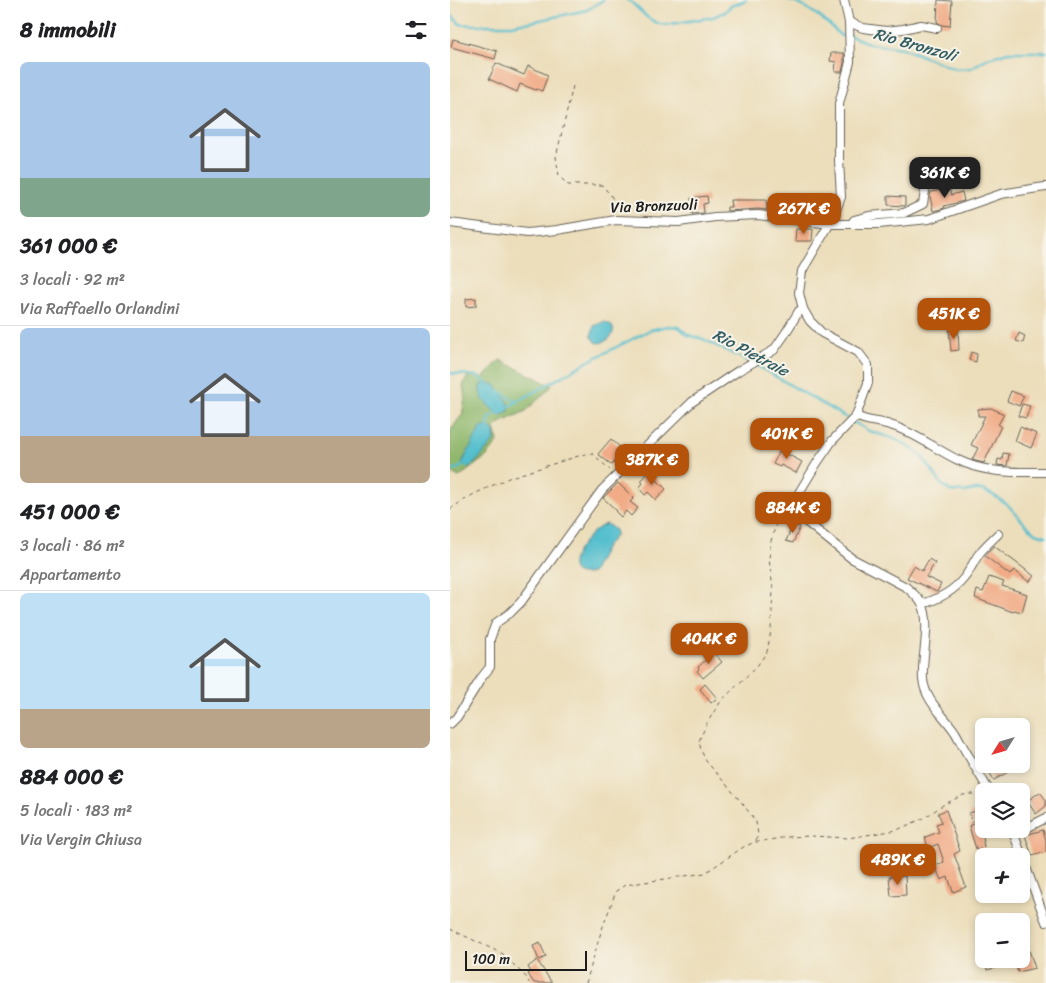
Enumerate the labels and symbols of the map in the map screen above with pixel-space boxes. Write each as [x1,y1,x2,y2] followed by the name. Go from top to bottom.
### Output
[870,19,963,71] water label: Rio Bronzoli
[904,156,986,199] pin: 361K €
[610,191,699,221] street label: Via Bronzuoli
[763,192,845,235] pin: 267K €
[913,298,995,340] pin: 451K €
[707,320,796,385] water label: Rio Pietraie
[746,418,828,460] pin: 401K €
[611,444,693,486] pin: 387K €
[752,492,834,534] pin: 884K €
[668,622,750,665] pin: 404K €
[975,718,1030,772] north arrow
[857,844,939,886] pin: 489K €
[465,948,588,971] scale bar

